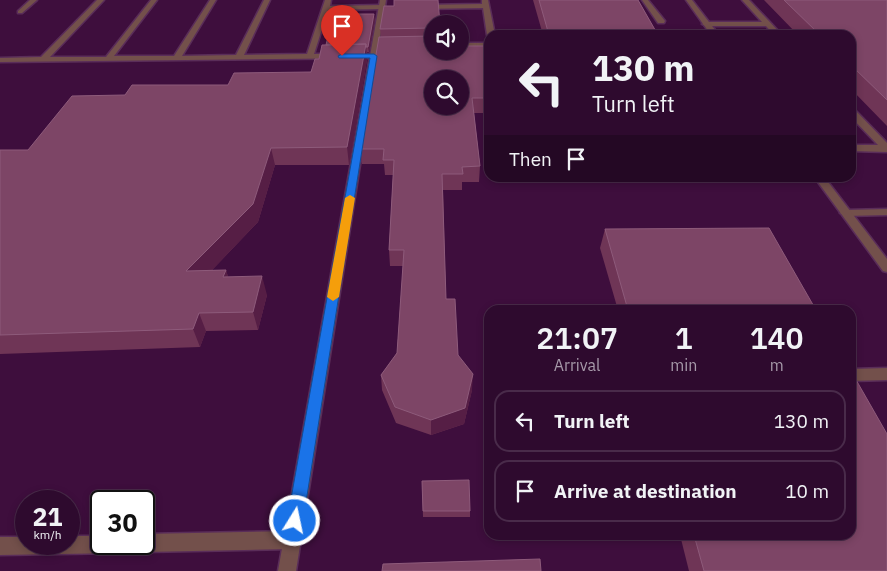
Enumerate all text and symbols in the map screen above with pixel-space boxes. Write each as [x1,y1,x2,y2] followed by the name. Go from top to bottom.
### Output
[321,5,363,56] pin
[328,12,356,40] icon: arrive
[424,15,469,115] map controls
[424,15,469,60] button: sound
[592,45,695,91] text: 130 m
[509,50,574,115] icon: left
[424,70,469,115] button: search
[592,89,675,118] text: Turn left
[562,145,590,173] icon: arrive
[509,147,552,171] text: Then
[536,318,618,357] text: 21:07
[675,318,693,357] text: 1
[750,318,804,357] text: 140
[554,355,600,375] text: Arrival
[670,355,697,375] text: min
[770,355,784,375] text: m
[511,407,539,435] icon: left
[554,409,630,433] text: Turn left
[774,409,829,433] text: 130 m
[511,477,539,505] icon: arrive
[554,479,737,503] text: Arrive at destination
[785,479,829,503] text: 10 m
[90,490,155,555] speed limit sign: 30
[268,494,320,546] position arrow
[32,500,63,533] text: 21
[33,527,62,542] text: km/h

